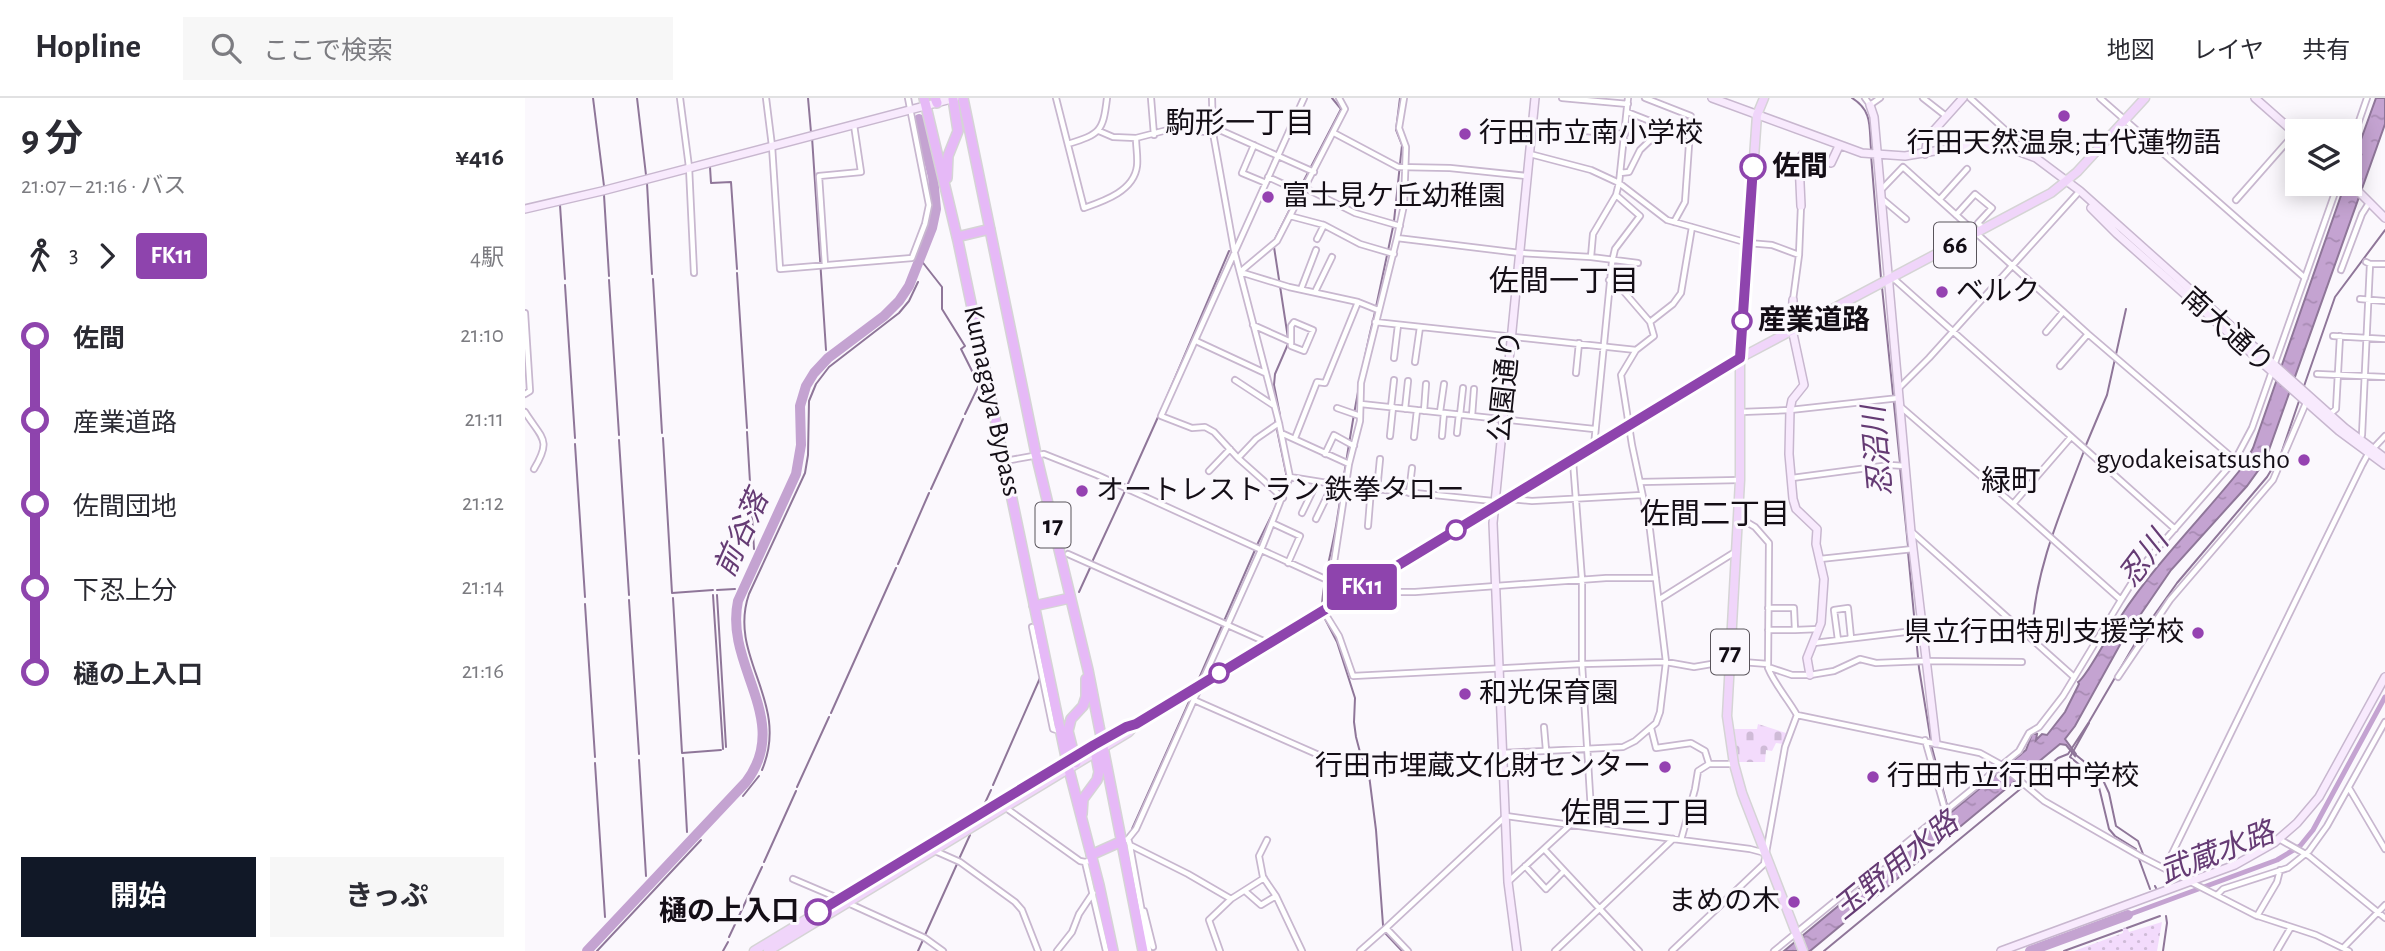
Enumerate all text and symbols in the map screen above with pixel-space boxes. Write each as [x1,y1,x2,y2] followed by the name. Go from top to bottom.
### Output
[183,17,673,80] search box
[207,29,245,67] icon: search
[35,31,141,64] text: Hopline
[263,38,393,64] text: ここで検索
[2107,39,2155,63] text: 地図
[2193,39,2264,63] text: レイヤ
[2302,39,2350,63] text: 共有
[1165,107,1315,139] district label: 駒形一丁目
[2056,108,2072,124] marker: 行田天然温泉;古代蓮物語
[1479,118,1703,148] place label: 行田市立南小学校
[2285,119,2362,196] map controls
[2285,119,2362,196] button: layers
[21,121,83,159] text: 9 分
[1457,126,1473,142] marker: 行田市立南小学校
[1907,128,2221,158] place label: 行田天然温泉;古代蓮物語
[455,144,504,170] text: ¥416
[1772,151,1828,181] place label: 佐間
[1740,154,1766,180] marker: 佐間
[21,175,186,198] text: 21:07 – 21:16 · バス
[1282,181,1506,211] place label: 富士見ケ丘幼稚園
[1260,189,1276,205] marker: 富士見ケ丘幼稚園
[1934,222,1976,268] road number: 66
[21,237,59,275] icon: walk
[88,237,126,275] icon: forward
[69,244,78,267] text: 3
[150,244,193,268] text: FK11
[470,247,504,270] text: 4駅
[1489,265,1639,297] district label: 佐間一丁目
[1956,277,2040,306] place label: ベルク
[2176,282,2279,379] street label: 南大通り
[1934,284,1950,300] marker: ベルク
[958,303,1026,499] street label: Kumagaya Bypass
[1758,305,1870,335] place label: 産業道路
[1732,311,1752,331] marker: 産業道路
[460,324,504,347] text: 21:10
[73,326,125,352] text: 佐間
[1484,329,1526,443] street label: 公園通り
[1858,402,1897,497] water label: 忍沼川
[465,408,504,431] text: 21:11
[73,410,177,436] text: 産業道路
[2096,446,2290,474] place label: gyodakeisatsusho
[2296,452,2312,468] marker: gyodakeisatsusho
[1981,465,2041,497] district label: 緑町
[1096,475,1465,505] place label: オートレストラン 鉄拳タロー
[708,482,776,581] water label: 前谷落
[1074,483,1090,499] marker: オートレストラン 鉄拳タロー
[462,492,504,515] text: 21:12
[73,494,177,520] text: 佐間団地
[1640,498,1790,530] district label: 佐間二丁目
[1035,502,1071,547] road number: 17
[1446,520,1466,540] unlabelled marker
[2114,524,2176,592] water label: 忍川
[1313,564,1411,610] line badge: FK11
[1341,575,1383,599] text: FK11
[461,576,504,599] text: 21:14
[73,578,177,604] text: 下忍上分
[1904,617,2184,647] place label: 県立行田特別支援学校
[2190,625,2206,641] marker: 県立行田特別支援学校
[1711,630,1749,674] road number: 77
[462,660,504,683] text: 21:16
[73,662,203,688] text: 樋の上入口
[1209,663,1229,683] unlabelled marker
[1479,678,1619,708] place label: 和光保育園
[1457,686,1473,702] marker: 和光保育園
[1315,751,1651,781] place label: 行田市埋蔵文化財センター
[1657,759,1673,775] marker: 行田市埋蔵文化財センター
[1887,761,2139,791] place label: 行田市立行田中学校
[1865,769,1881,785] marker: 行田市立行田中学校
[1561,797,1711,829] district label: 佐間三丁目
[1827,804,1966,925] water label: 玉野用水路
[2155,815,2281,889] water label: 武蔵水路
[21,857,256,937] button: 開始
[270,857,504,937] button: きっぷ
[1668,886,1780,916] place label: まめの木
[1786,894,1802,910] marker: まめの木
[659,896,799,926] place label: 樋の上入口
[805,899,831,925] marker: 樋の上入口

